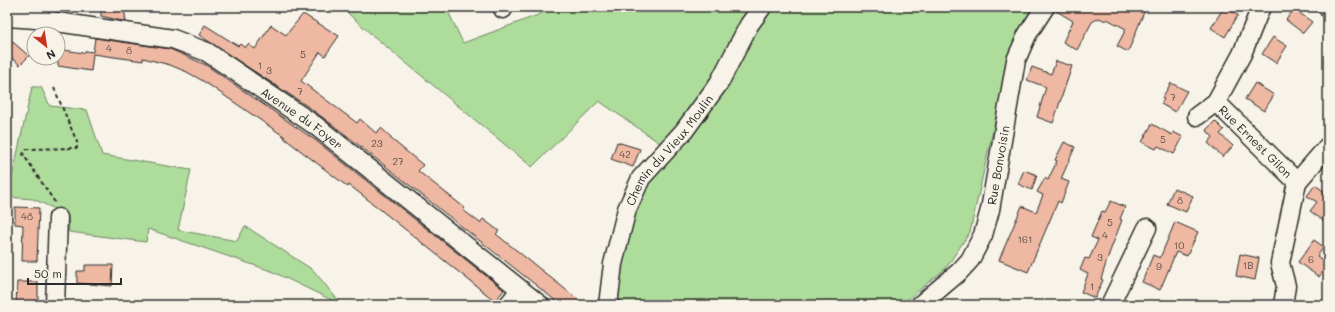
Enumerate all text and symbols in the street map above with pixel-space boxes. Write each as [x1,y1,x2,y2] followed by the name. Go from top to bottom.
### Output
[26,26,66,66] north arrow
[106,41,112,55] house number: 4
[126,43,132,57] house number: 8
[44,47,59,64] text: N
[300,47,306,61] house number: 5
[258,58,262,72] house number: 1
[266,63,272,77] house number: 3
[258,83,346,153] street label: Avenue du Foyer
[297,84,303,98] house number: 7
[1170,90,1176,104] house number: 7
[622,91,716,208] street label: Chemin du Vieux Moulin
[1216,102,1296,181] street label: Rue Ernest Gilon
[983,124,1012,206] street label: Rue Bonvoisin
[1160,132,1166,146] house number: 5
[371,136,383,150] house number: 23
[619,147,631,161] house number: 42
[392,154,404,168] house number: 27
[1177,193,1183,207] house number: 8
[21,209,33,223] house number: 48
[1107,215,1113,229] house number: 5
[1102,228,1108,242] house number: 4
[1018,232,1032,246] house number: 161
[1174,238,1184,252] house number: 10
[1097,250,1103,264] house number: 3
[1308,252,1314,266] house number: 6
[1243,258,1253,272] house number: 1B
[1156,259,1162,273] house number: 9
[28,260,121,286] scale bar
[34,265,62,281] text: 50 m
[1090,279,1094,293] house number: 1

